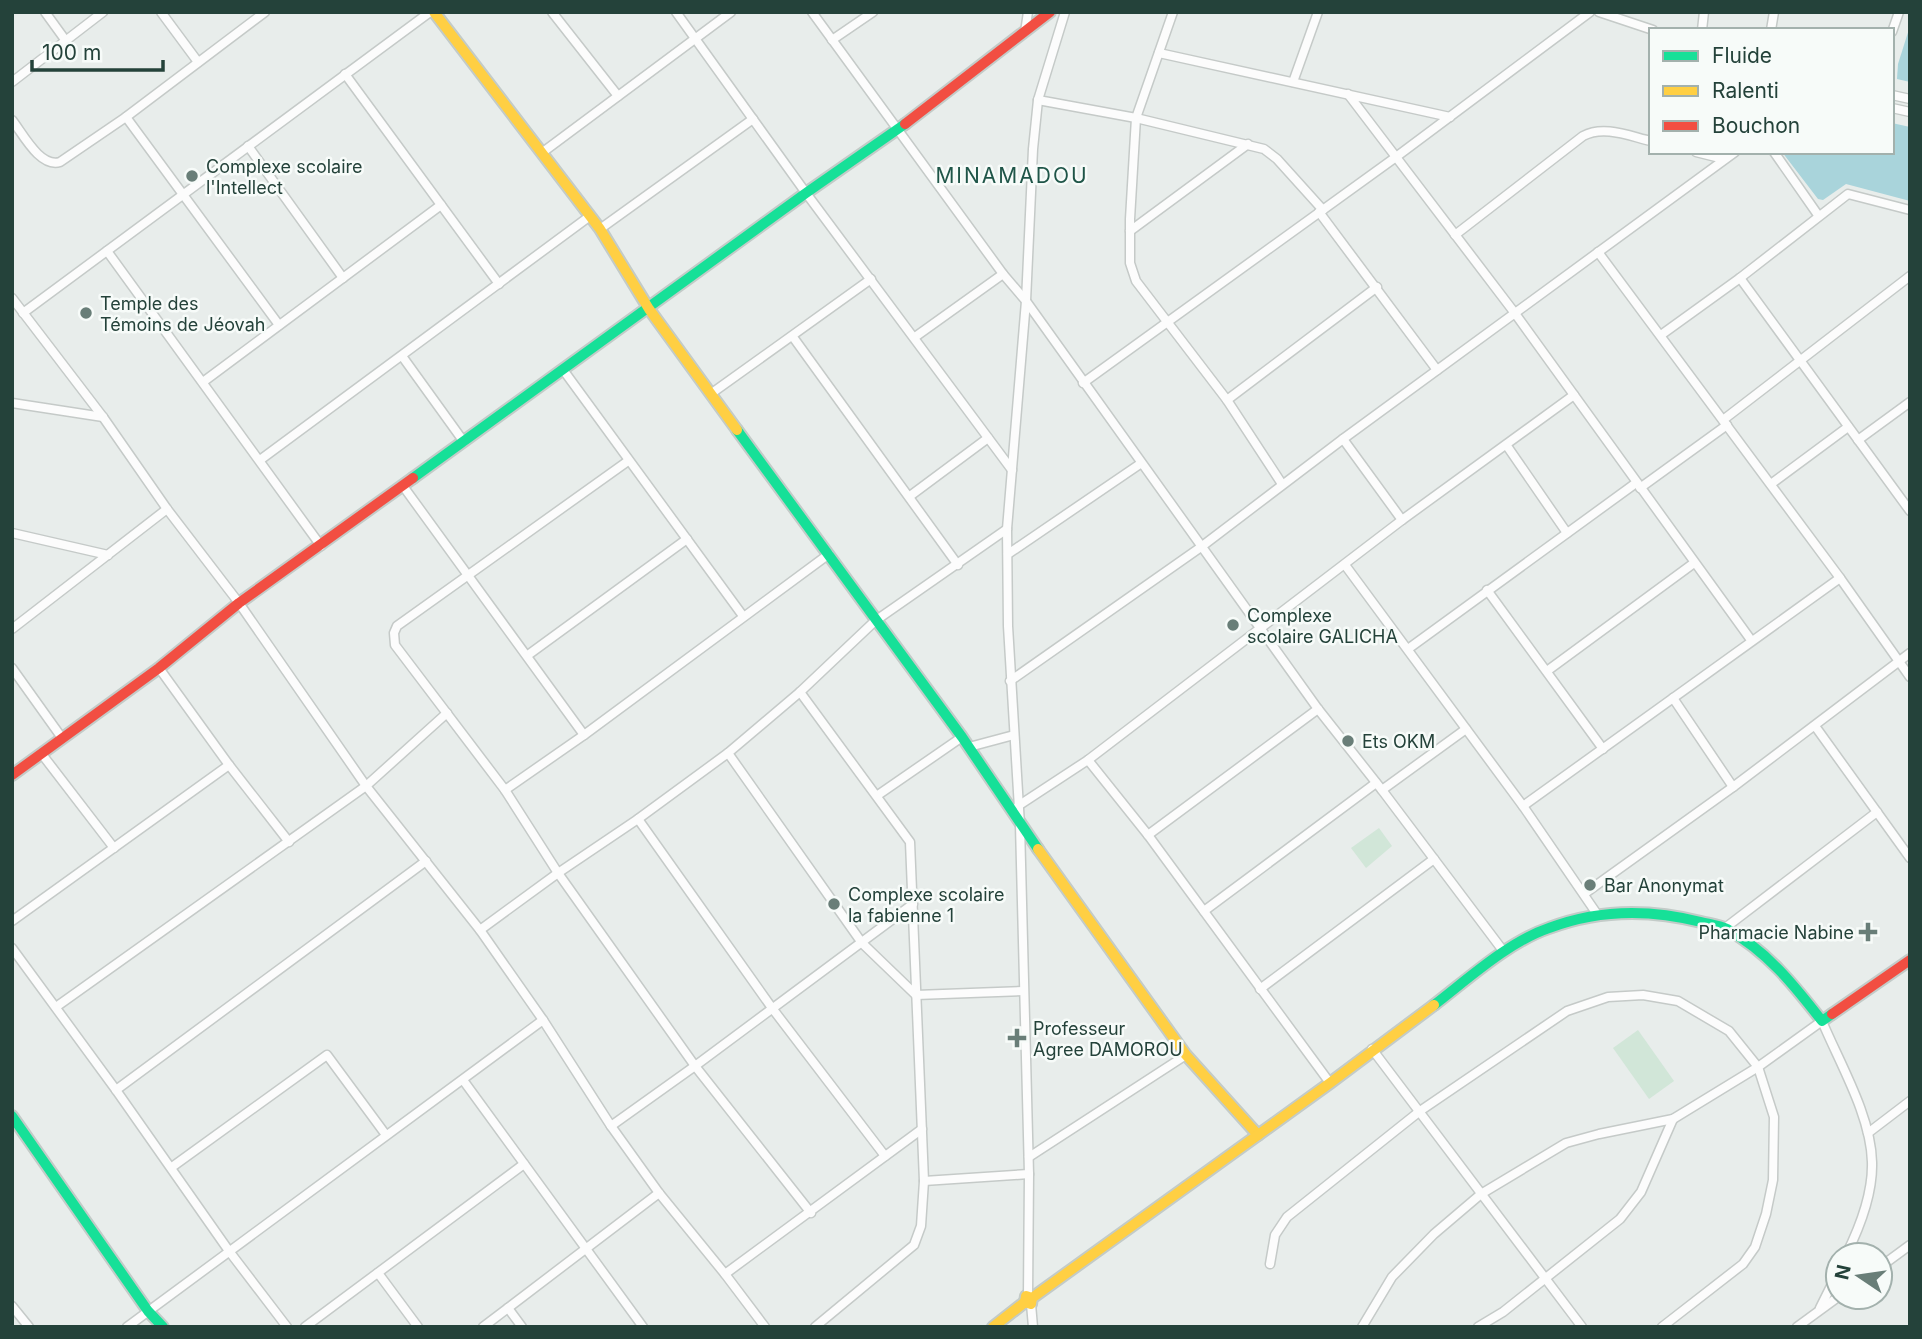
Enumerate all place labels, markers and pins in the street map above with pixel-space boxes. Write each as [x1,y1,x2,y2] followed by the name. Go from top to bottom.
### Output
[206,156,363,198] place label: Complexe scolaire l'Intellect
[184,168,200,184] marker: Complexe scolaire l'Intellect
[100,293,265,335] place label: Temple des Témoins de Jéovah
[78,305,94,321] marker: Temple des Témoins de Jéovah
[1247,605,1398,647] place label: Complexe scolaire GALICHA
[1225,617,1241,633] marker: Complexe scolaire GALICHA
[1362,731,1435,752] place label: Ets OKM
[1340,733,1356,749] marker: Ets OKM
[1604,875,1724,896] place label: Bar Anonymat
[1582,877,1598,893] marker: Bar Anonymat
[848,884,1005,926] place label: Complexe scolaire la fabienne 1
[826,896,842,912] marker: Complexe scolaire la fabienne 1
[1698,922,1854,943] place label: Pharmacie Nabine
[1860,924,1876,940] marker: Pharmacie Nabine
[1033,1018,1183,1060] place label: Professeur Agree DAMOROU
[1007,1028,1027,1048] marker: Professeur Agree DAMOROU

